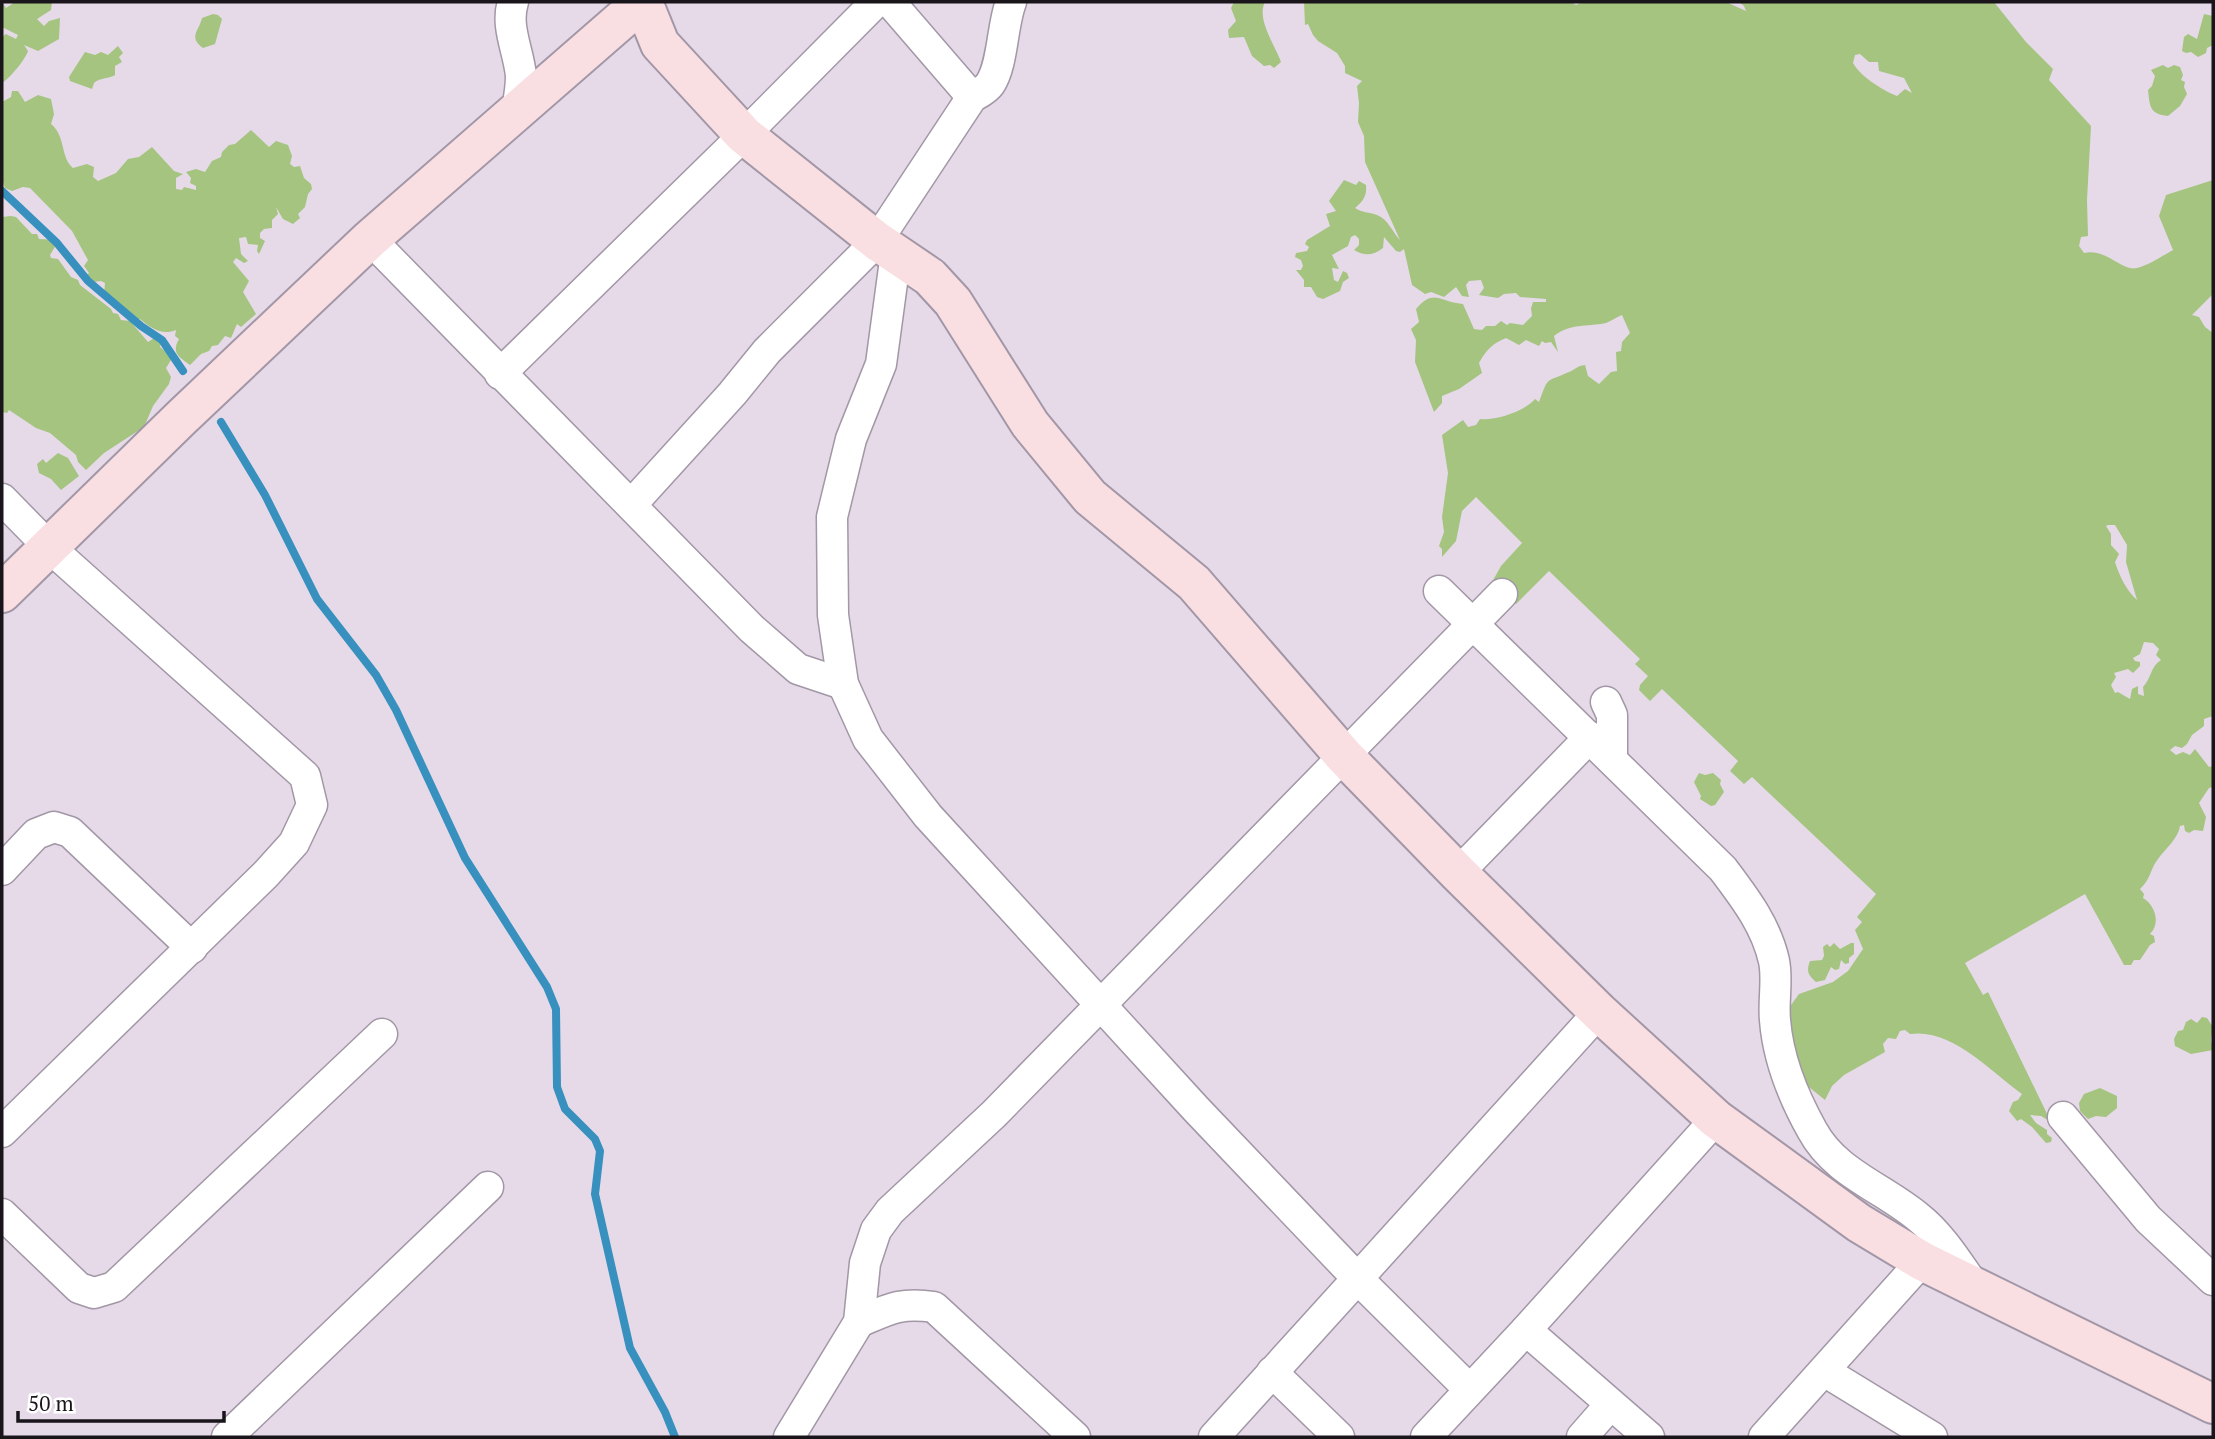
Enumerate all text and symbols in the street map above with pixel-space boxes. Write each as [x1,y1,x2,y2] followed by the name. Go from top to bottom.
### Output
[18,1380,224,1424] scale bar
[28,1389,74,1417] text: 50 m

